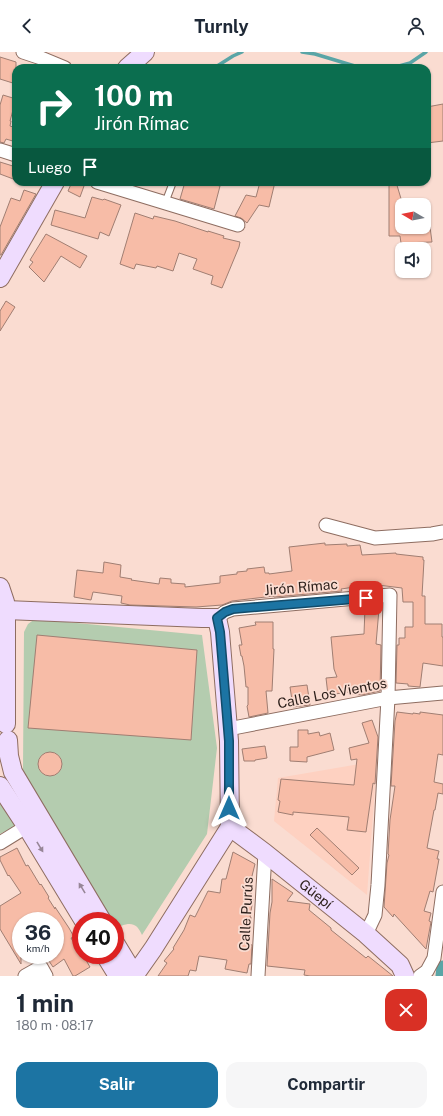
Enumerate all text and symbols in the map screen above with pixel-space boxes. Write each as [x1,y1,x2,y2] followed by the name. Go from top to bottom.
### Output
[16,15,38,37] icon: back
[405,15,427,37] icon: person
[194,16,249,37] text: Turnly
[94,79,173,112] text: 100 m
[28,80,80,132] icon: right
[94,113,189,134] text: Jirón Rímac
[79,156,101,178] icon: arrive
[28,159,71,176] text: Luego
[395,198,431,234] north arrow
[395,198,431,278] map controls
[395,242,431,278] button: sound
[263,576,339,598] street label: Jirón Rímac
[349,581,383,615] pin
[355,587,377,609] icon: arrive
[276,675,388,711] street label: Calle Los Vientos
[208,787,250,829] position arrow
[36,841,43,853] one-way arrow
[296,876,336,912] street label: Güepí
[236,877,256,951] street label: Calle Purús
[78,882,85,894] one-way arrow
[72,912,124,964] speed limit sign: 40
[25,921,51,945] text: 36
[26,942,50,954] text: km/h
[16,989,74,1017] text: 1 min
[385,989,427,1031] button: close
[16,1018,94,1033] text: 180 m · 08:17
[16,1062,218,1108] button: Salir
[226,1062,427,1108] button: Compartir

